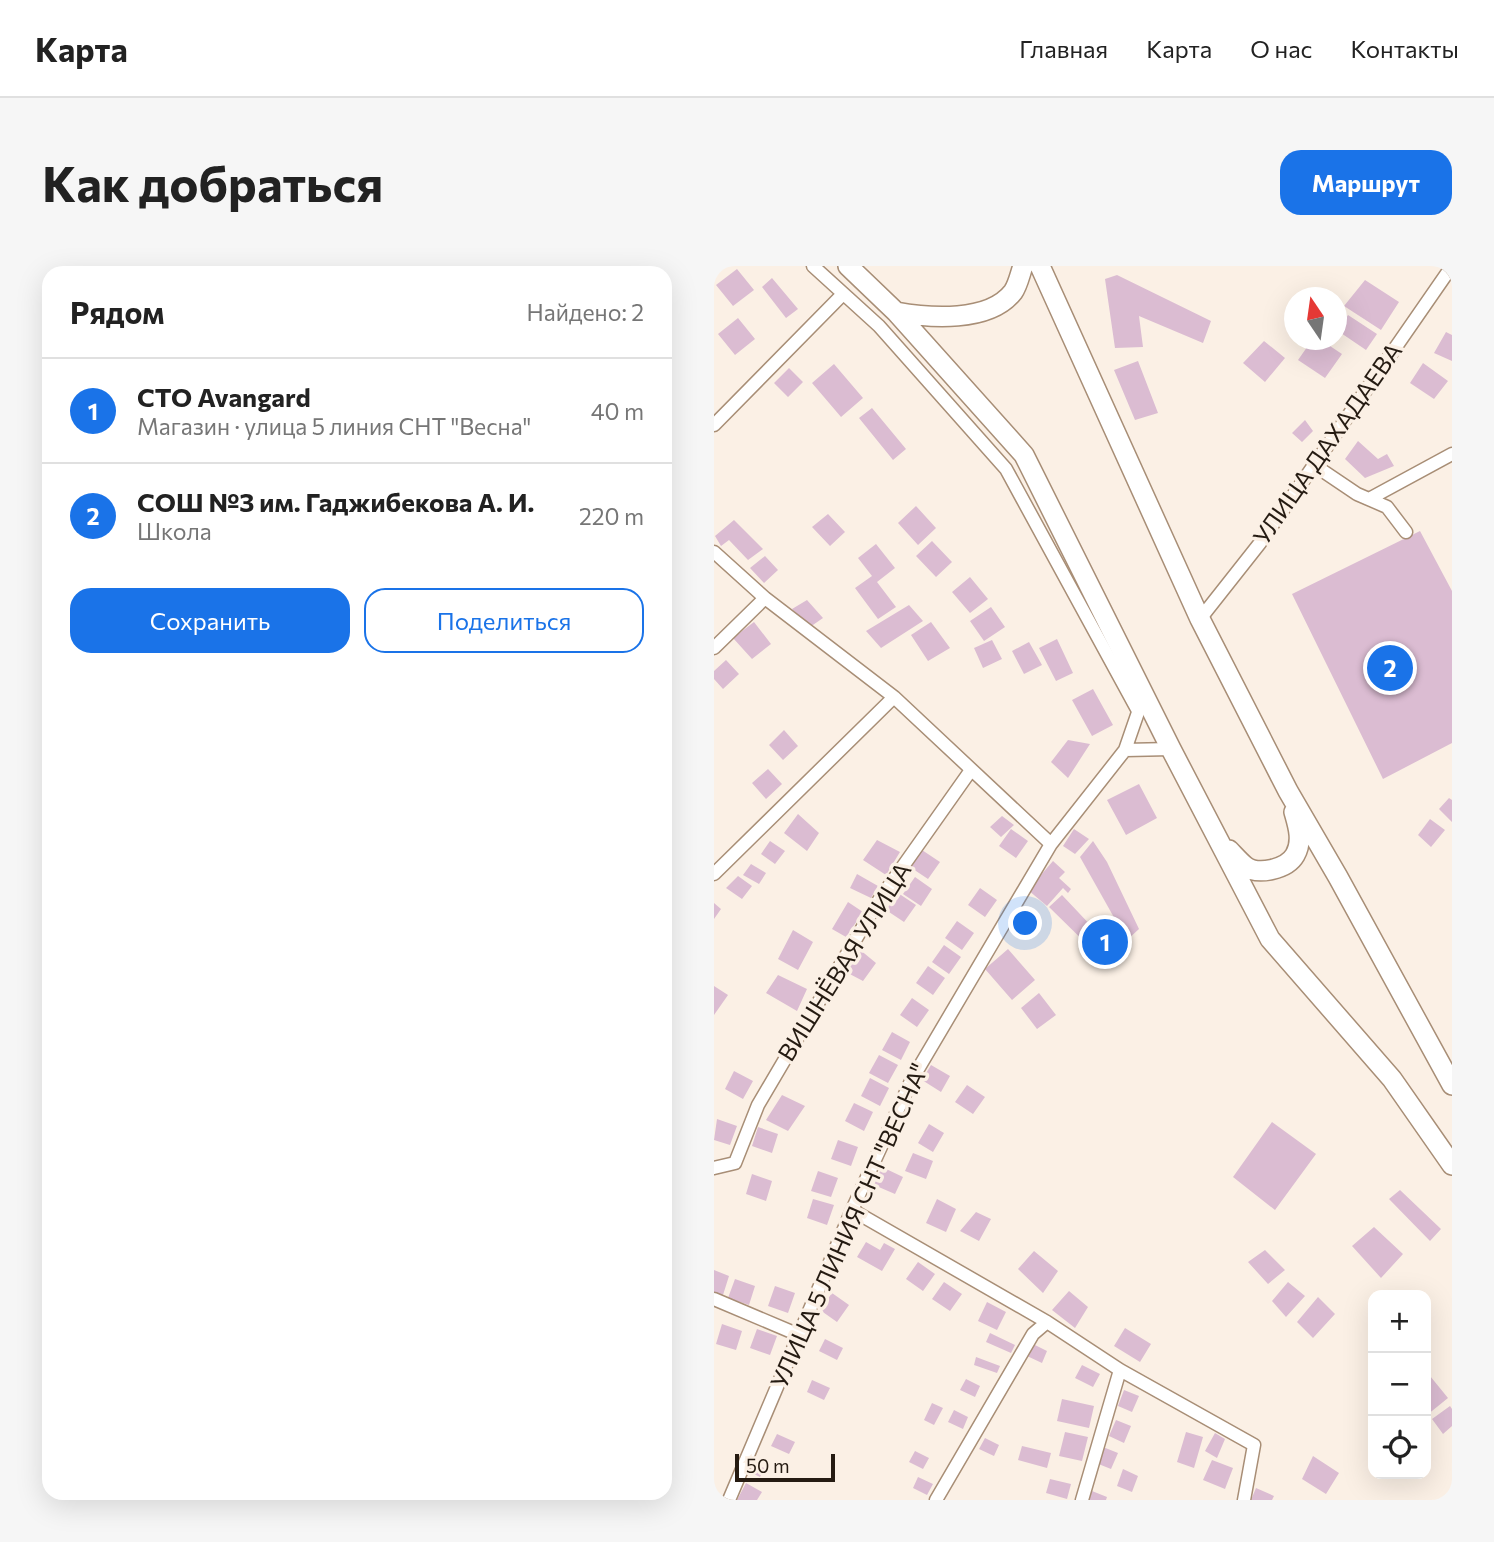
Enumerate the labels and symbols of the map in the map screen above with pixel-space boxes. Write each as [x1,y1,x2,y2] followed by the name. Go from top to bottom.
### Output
[1284,287,1347,350] north arrow
[1246,337,1407,550] street label: УЛИЦА ДАХАДАЕВА
[1367,642,1413,694] pin: 2
[771,857,917,1066] street label: ВИШНЁВАЯ УЛИЦА
[1008,906,1042,940] your location
[1082,916,1128,968] pin: 1
[764,1058,934,1392] street label: УЛИЦА 5 ЛИНИЯ СНТ "ВЕСНА"
[735,1451,835,1483] scale bar

